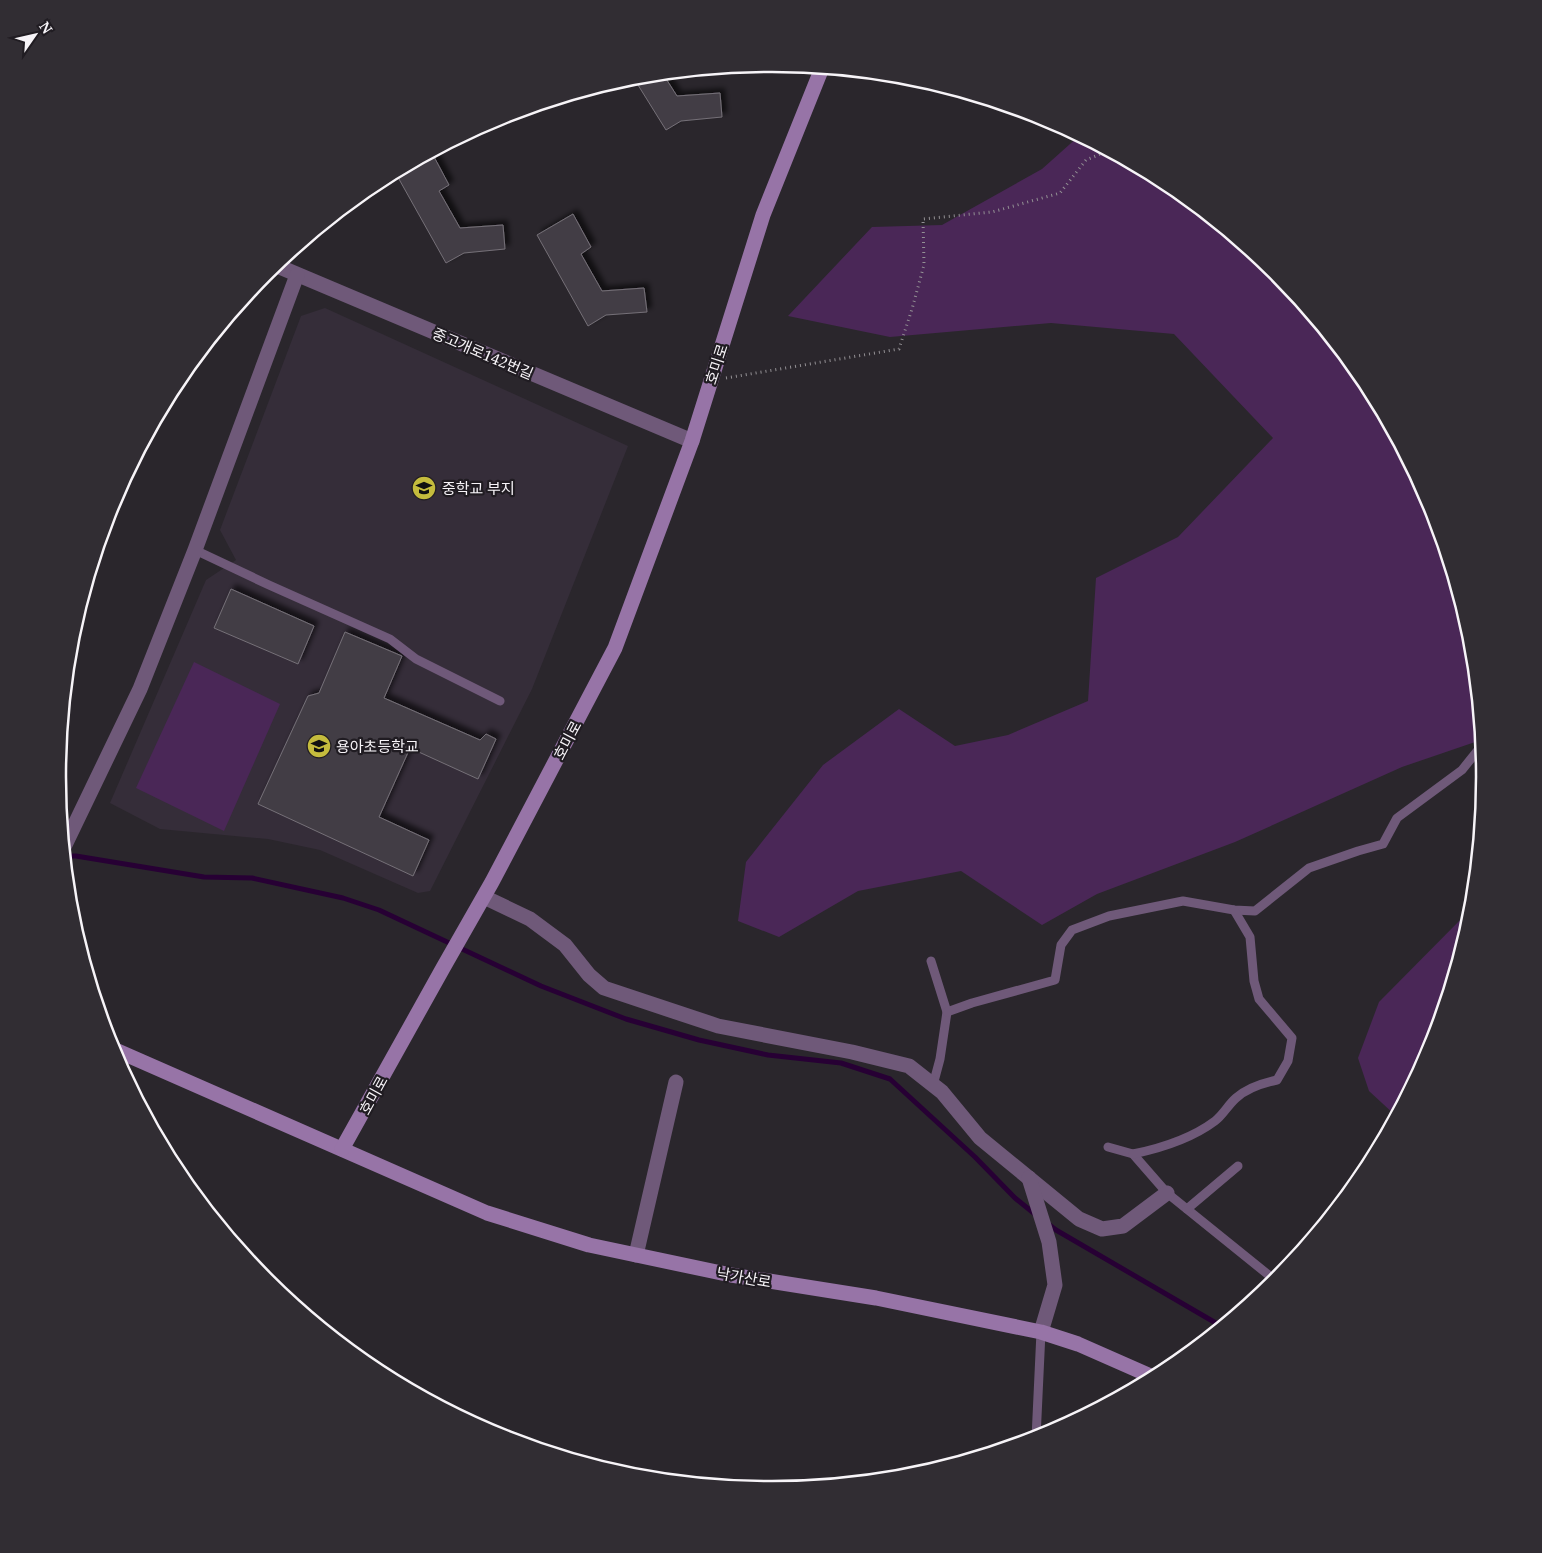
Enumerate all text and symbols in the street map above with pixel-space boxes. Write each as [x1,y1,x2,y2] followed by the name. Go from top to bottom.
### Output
[10,10,60,60] north arrow
[35,18,57,37] text: N
[429,323,537,383] street label: 중고개로142번길
[700,341,732,387] street label: 호미로
[411,475,437,501] school or university icon: 중학교 부지
[442,478,515,498] place label: 중학교 부지
[548,717,586,763] street label: 호미로
[306,733,332,759] school or university icon: 용아초등학교
[336,736,419,756] place label: 용아초등학교
[354,1072,392,1118] street label: 호미로
[715,1262,773,1292] street label: 낙가산로

